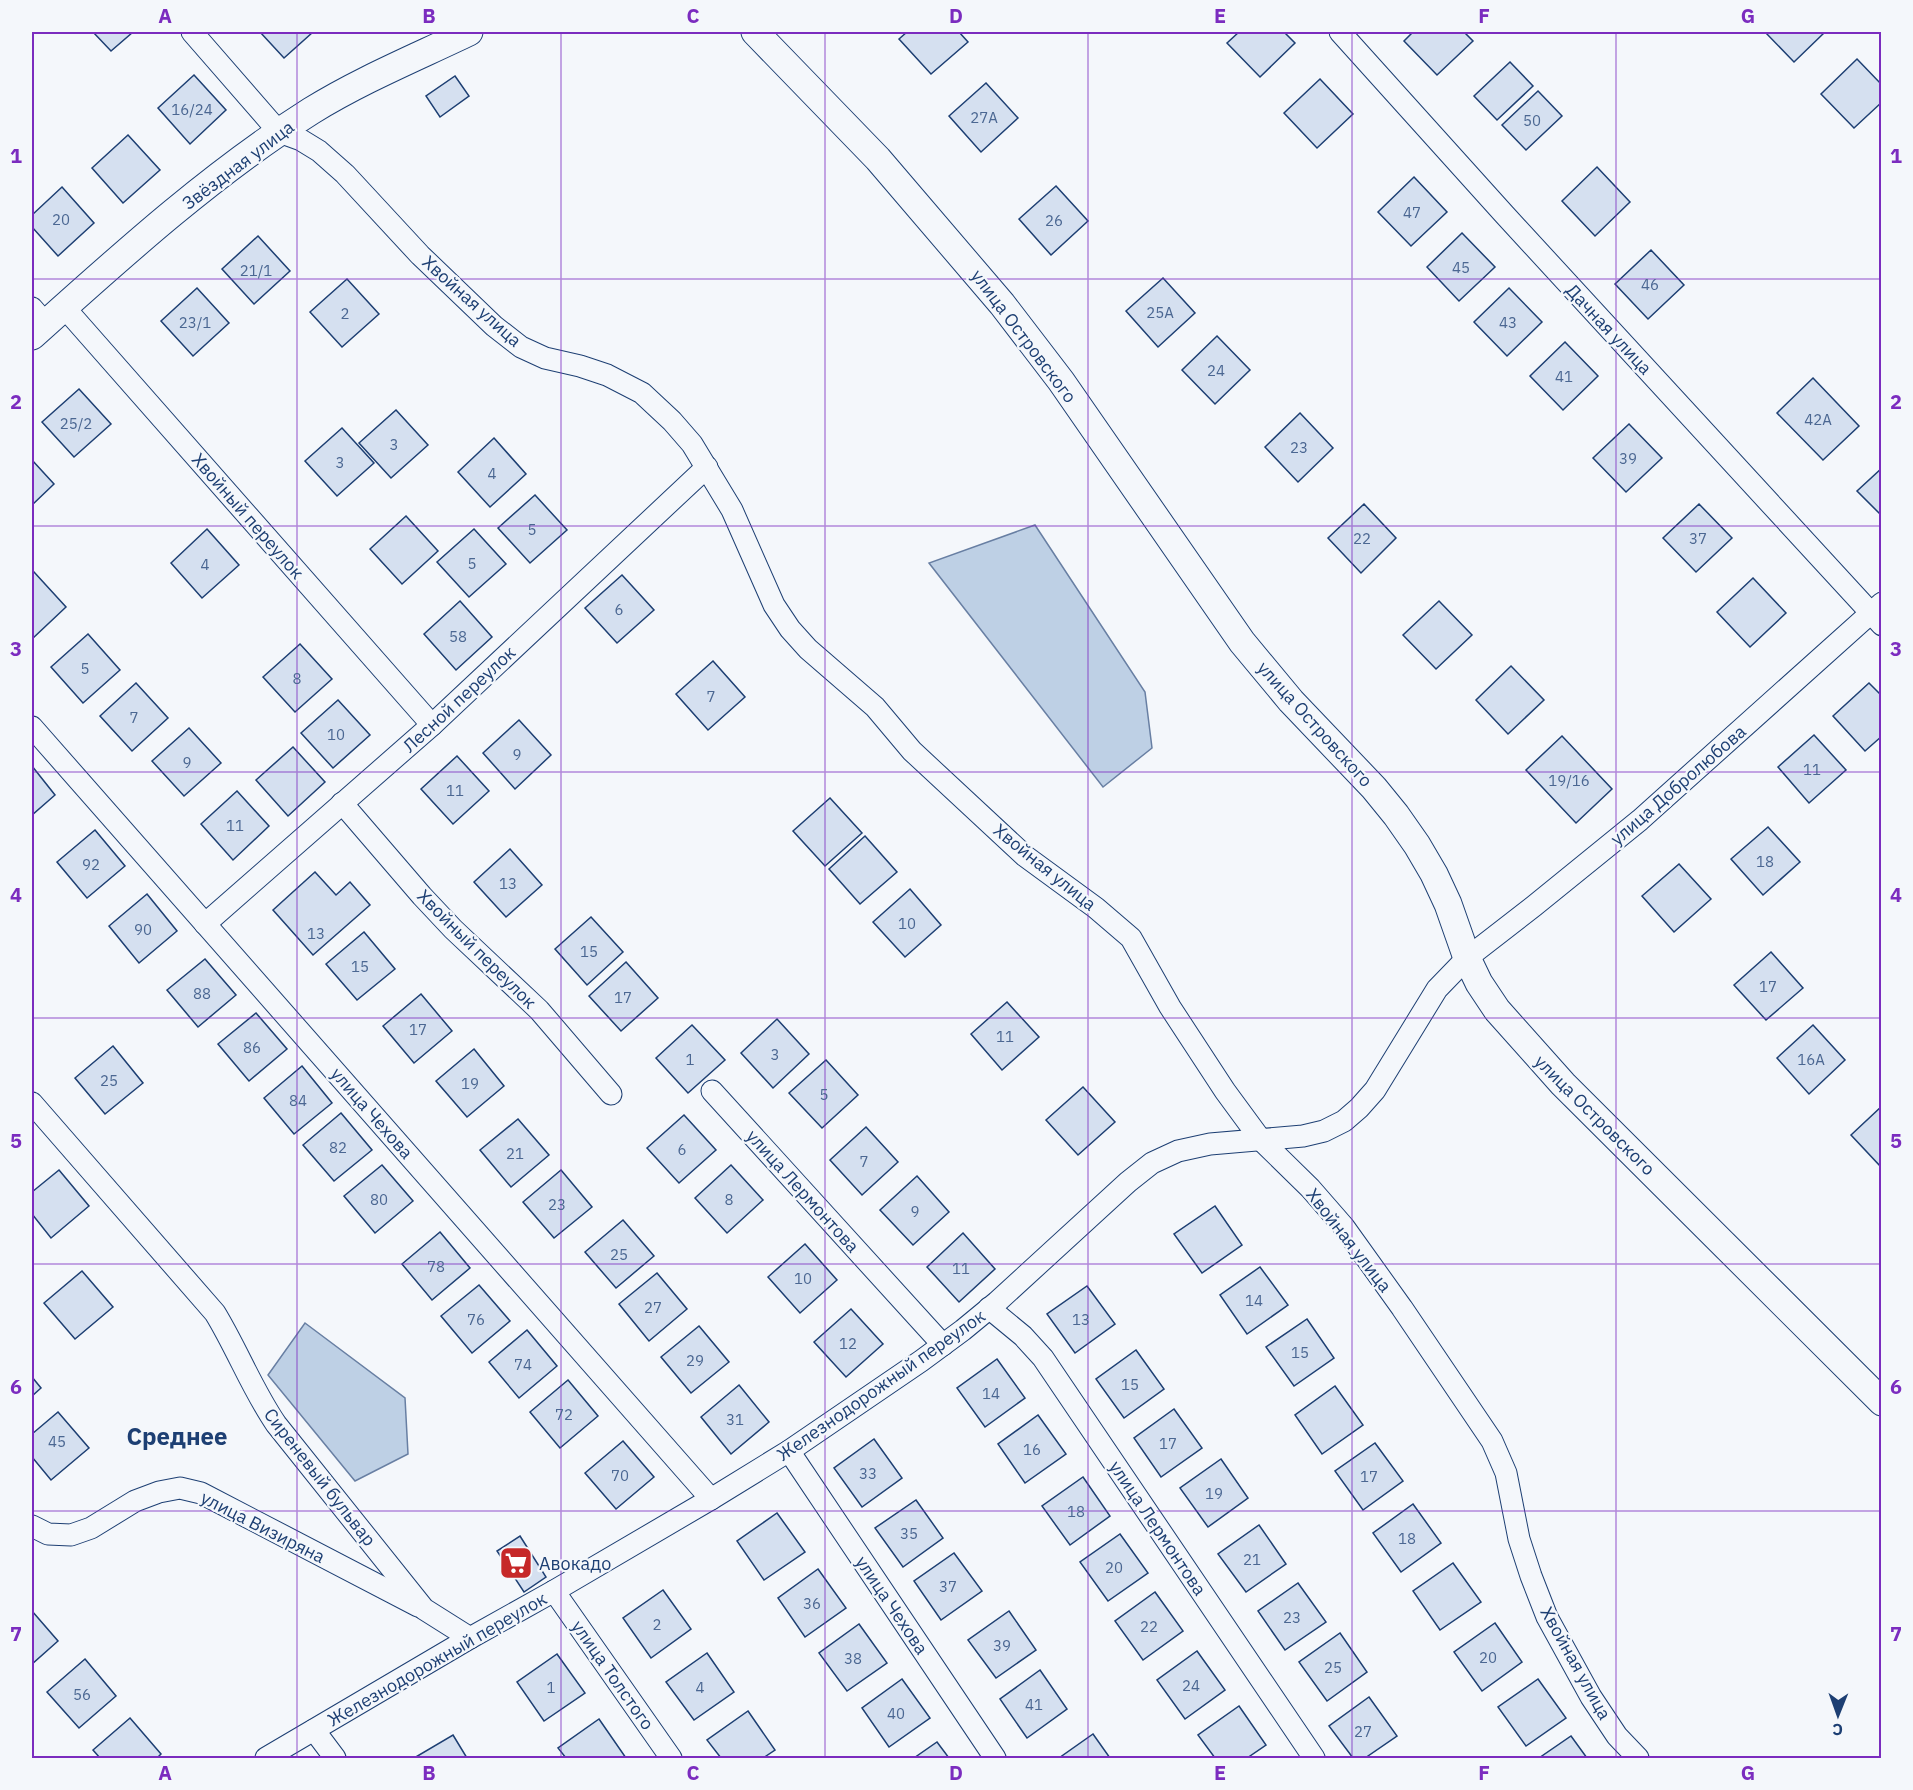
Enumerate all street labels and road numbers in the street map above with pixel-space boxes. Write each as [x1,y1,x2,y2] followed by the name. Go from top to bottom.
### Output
[177,115,299,215] street label: Звёздная улица
[418,250,527,352] street label: Хвойная улица
[966,265,1082,407] street label: улица Островского
[1561,279,1657,380] street label: Дачная улица
[187,448,309,584] street label: Хвойный переулок
[398,641,520,757] street label: Лесной переулок
[1252,656,1378,792] street label: улица Островского
[1606,720,1751,850] street label: улица Добролюбова
[989,819,1101,916] street label: Хвойная улица
[412,884,542,1014] street label: Хвойный переулок
[1530,1050,1660,1180] street label: улица Островского
[326,1062,418,1164] street label: улица Чехова
[742,1125,865,1258] street label: улица Лермонтова
[1301,1183,1397,1297] street label: Хвойная улица
[772,1304,990,1466] street label: Железнодорожный переулок
[259,1403,381,1551] street label: Сиреневый бульвар
[1104,1456,1212,1600] street label: улица Лермонтова
[197,1486,329,1568] street label: улица Визиряна
[851,1551,934,1659] street label: улица Чехова
[323,1587,551,1731] street label: Железнодорожный переулок
[1535,1602,1617,1724] street label: Хвойная улица
[567,1616,659,1734] street label: улица Толстого

